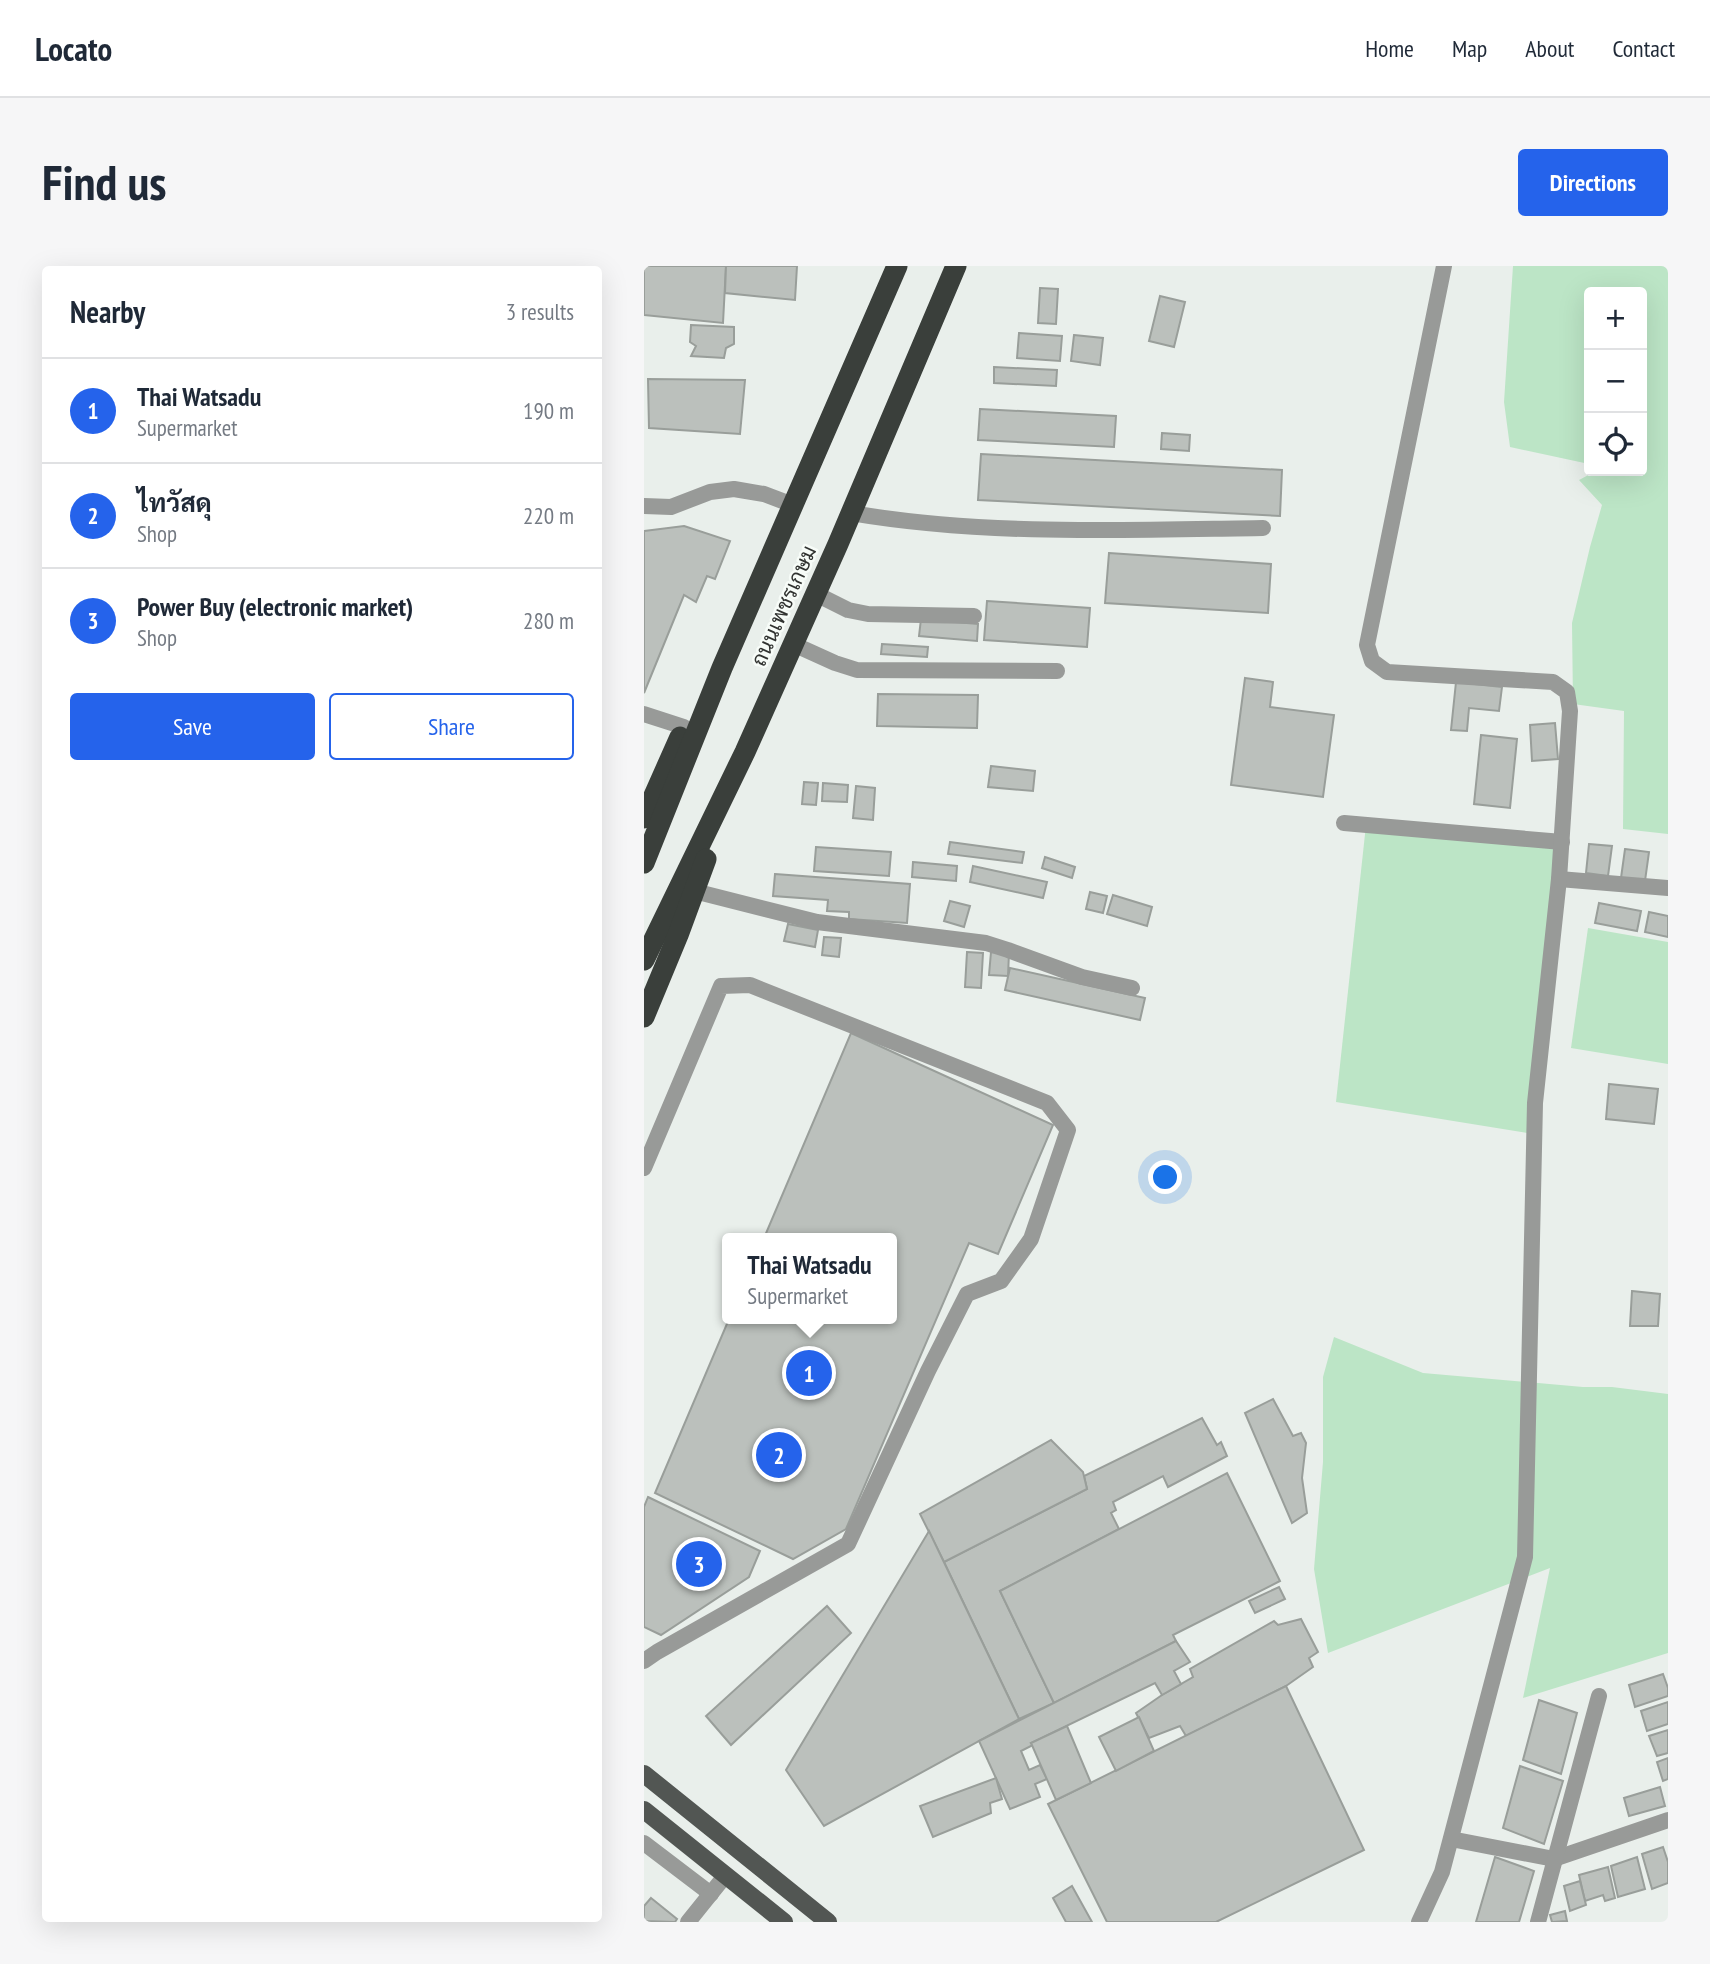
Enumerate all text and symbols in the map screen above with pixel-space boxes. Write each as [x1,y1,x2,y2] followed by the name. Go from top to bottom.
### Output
[35,27,112,70] text: Locato
[1365,33,1414,64] text: Home
[1452,33,1487,64] text: Map
[1525,33,1574,64] text: About
[1612,33,1675,64] text: Contact
[1518,149,1668,216] button: Directions
[42,150,166,214] text: Find us
[1584,287,1647,476] map controls
[1584,287,1647,350] button: +
[70,292,145,331] text: Nearby
[506,297,574,326] text: 3 results
[1584,350,1647,413] button: −
[137,380,261,413] text: Thai Watsadu
[88,396,99,425] text: 1
[523,396,574,425] text: 190 m
[137,413,238,442] text: Supermarket
[1584,413,1647,476] button: locate
[137,486,212,519] text: ไทวัสดุ
[88,501,99,530] text: 2
[523,501,574,530] text: 220 m
[137,519,177,548] text: Shop
[745,541,822,670] street label: ถนนเพชรเกษม
[137,590,413,623] text: Power Buy (electronic market)
[88,606,99,635] text: 3
[523,606,574,635] text: 280 m
[137,623,177,652] text: Shop
[70,693,315,760] button: Save
[329,693,574,760] button: Share
[1148,1160,1182,1194] your location
[722,1233,897,1324] popup
[747,1248,872,1281] text: Thai Watsadu
[747,1281,848,1310] text: Supermarket
[786,1347,832,1399] pin: 1
[756,1429,802,1481] pin: 2
[676,1538,722,1590] pin: 3

